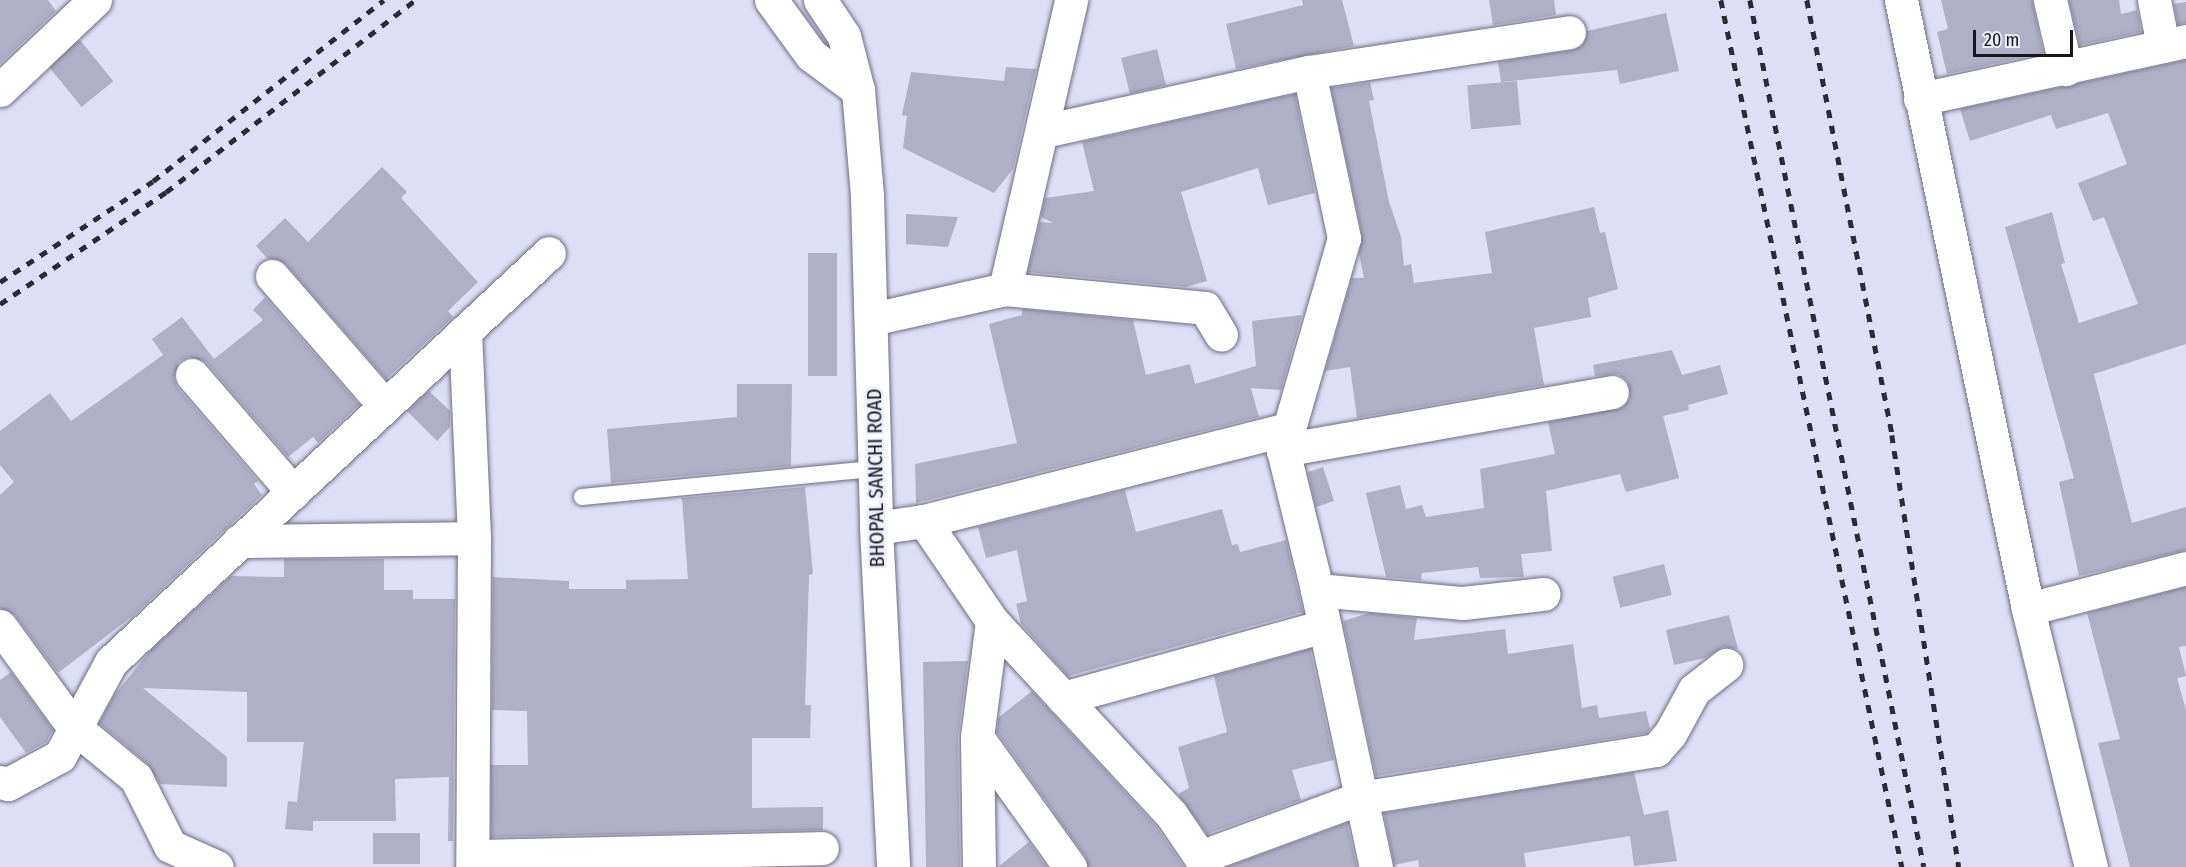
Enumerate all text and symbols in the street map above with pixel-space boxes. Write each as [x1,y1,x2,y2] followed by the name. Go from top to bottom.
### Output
[1976,18,2076,56] scale bar
[1984,29,2019,51] text: 20 m
[862,388,890,568] street label: BHOPAL SANCHI ROAD

